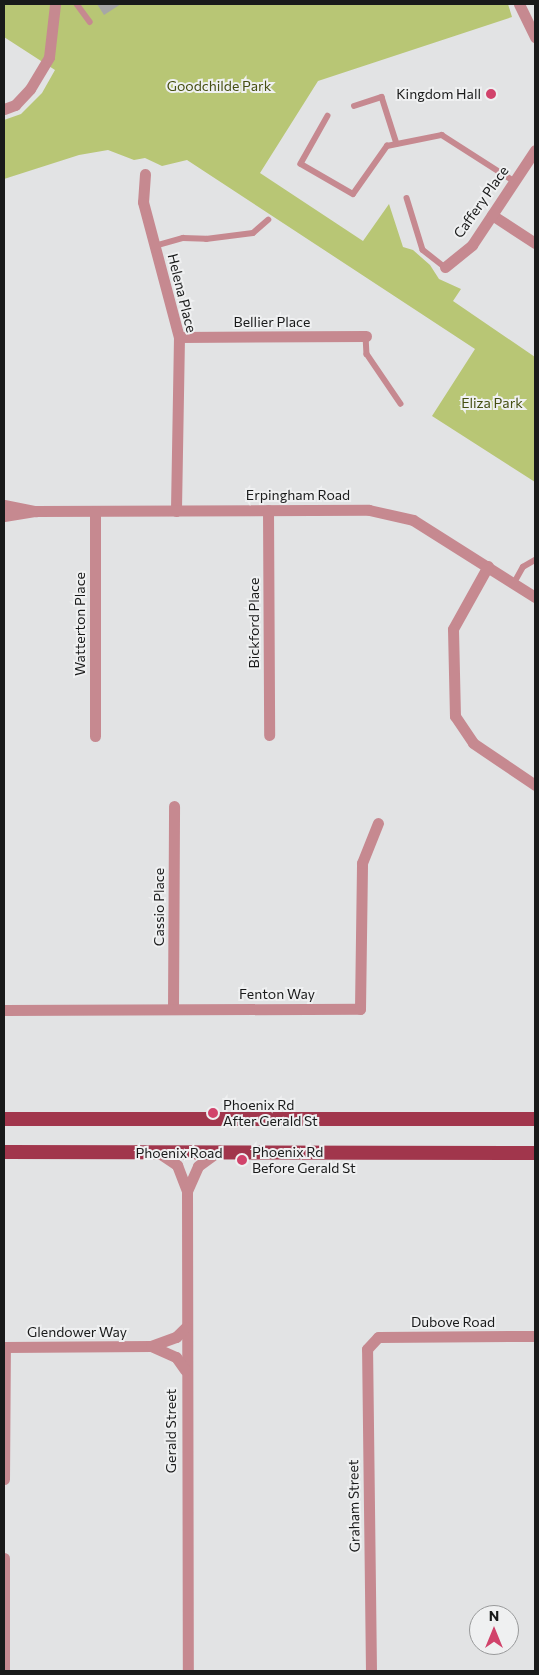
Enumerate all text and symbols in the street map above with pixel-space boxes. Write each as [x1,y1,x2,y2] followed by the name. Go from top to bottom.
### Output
[167,78,271,94] park label: Goodchilde Park
[396,86,481,102] place label: Kingdom Hall
[485,88,497,100] marker: Kingdom Hall
[450,163,512,241] street label: Caffery Place
[164,252,200,334] street label: Helena Place
[234,314,310,330] street label: Bellier Place
[461,395,523,411] park label: Eliza Park
[246,487,350,503] street label: Erpingham Road
[72,572,88,676] street label: Watterton Place
[246,578,262,668] street label: Bickford Place
[151,868,167,946] street label: Cassio Place
[239,986,315,1002] street label: Fenton Way
[223,1097,318,1130] place label: Phoenix Rd After Gerald St
[207,1107,219,1119] marker: Phoenix Rd After Gerald St
[252,1144,356,1176] place label: Phoenix Rd Before Gerald St
[136,1145,222,1161] street label: Phoenix Road
[236,1154,248,1166] marker: Phoenix Rd Before Gerald St
[411,1314,495,1330] street label: Dubove Road
[27,1324,127,1340] street label: Glendower Way
[163,1389,179,1473] street label: Gerald Street
[345,1459,363,1553] street label: Graham Street
[469,1605,519,1655] north arrow
[489,1607,499,1624] text: N

